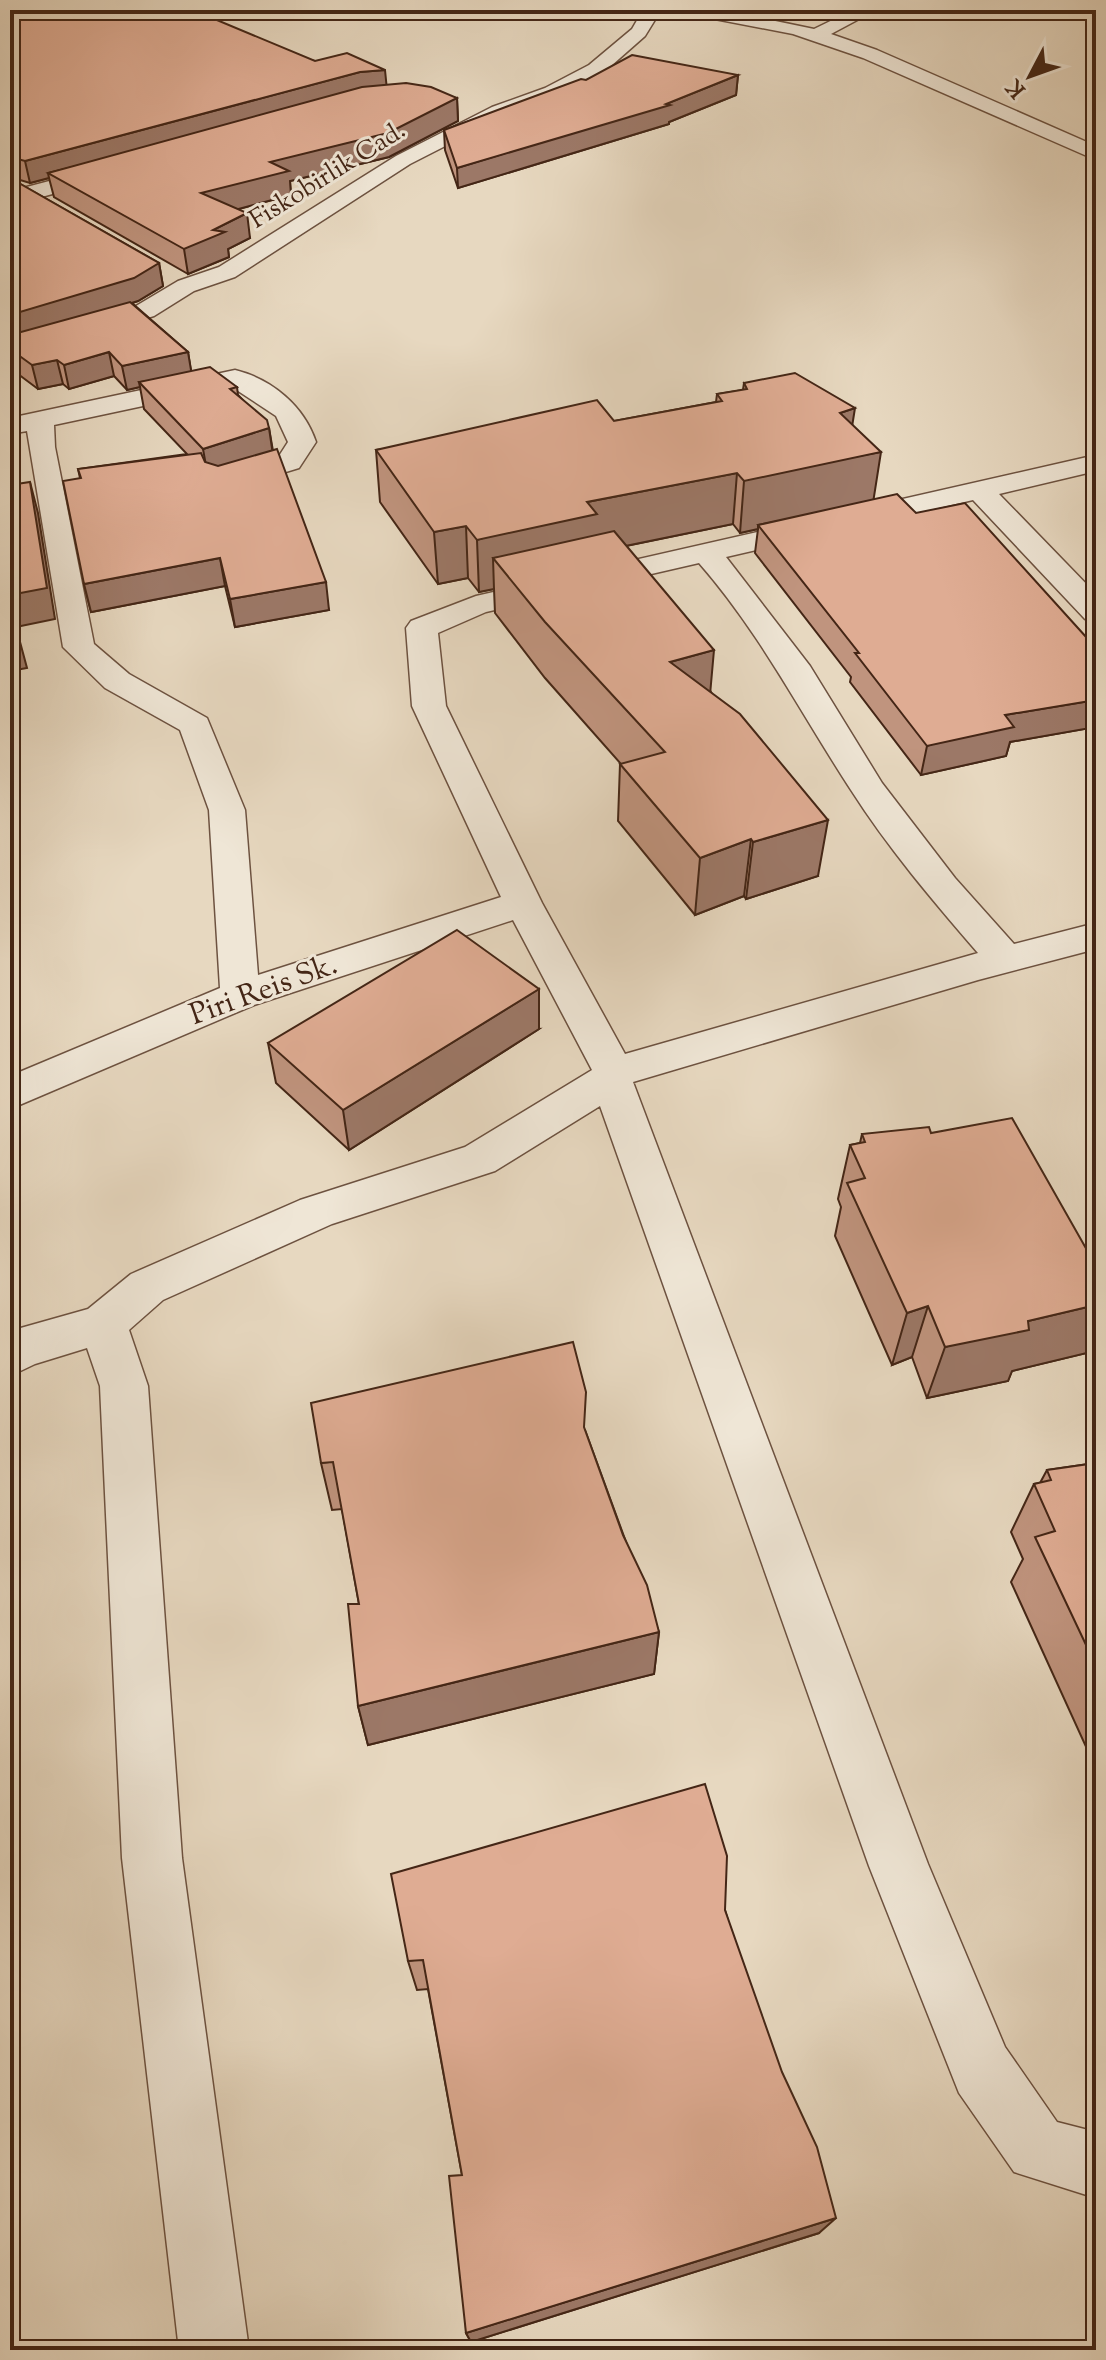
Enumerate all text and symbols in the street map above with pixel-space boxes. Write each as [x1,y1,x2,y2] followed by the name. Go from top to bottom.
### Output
[990,36,1070,116] north arrow
[1000,71,1034,104] text: K
[243,113,413,239] street label: Fiskobirlik Cad.
[184,944,344,1038] street label: Piri Reis Sk.

